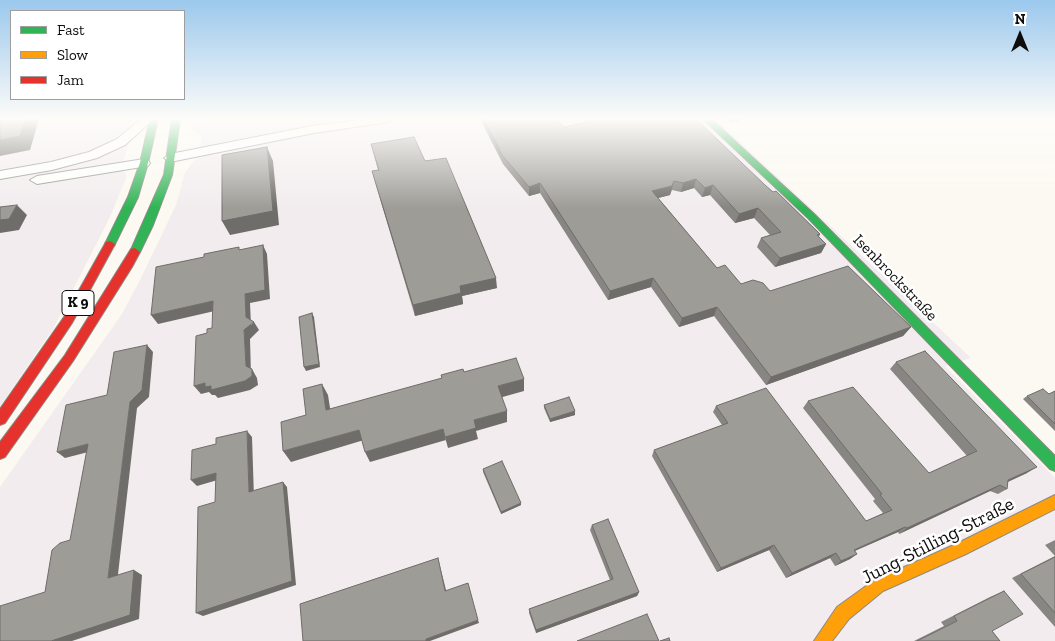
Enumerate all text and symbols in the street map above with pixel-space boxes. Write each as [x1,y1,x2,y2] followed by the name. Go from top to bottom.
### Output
[10,10,185,100] legend
[995,10,1045,60] north arrow
[1015,11,1025,28] text: N
[57,21,85,39] text: Fast
[57,46,88,64] text: Slow
[57,71,84,89] text: Jam
[849,231,941,325] street label: Isenbrockstraße
[62,290,94,316] road number: K 9
[858,493,1018,589] street label: Jung-Stilling-Straße

